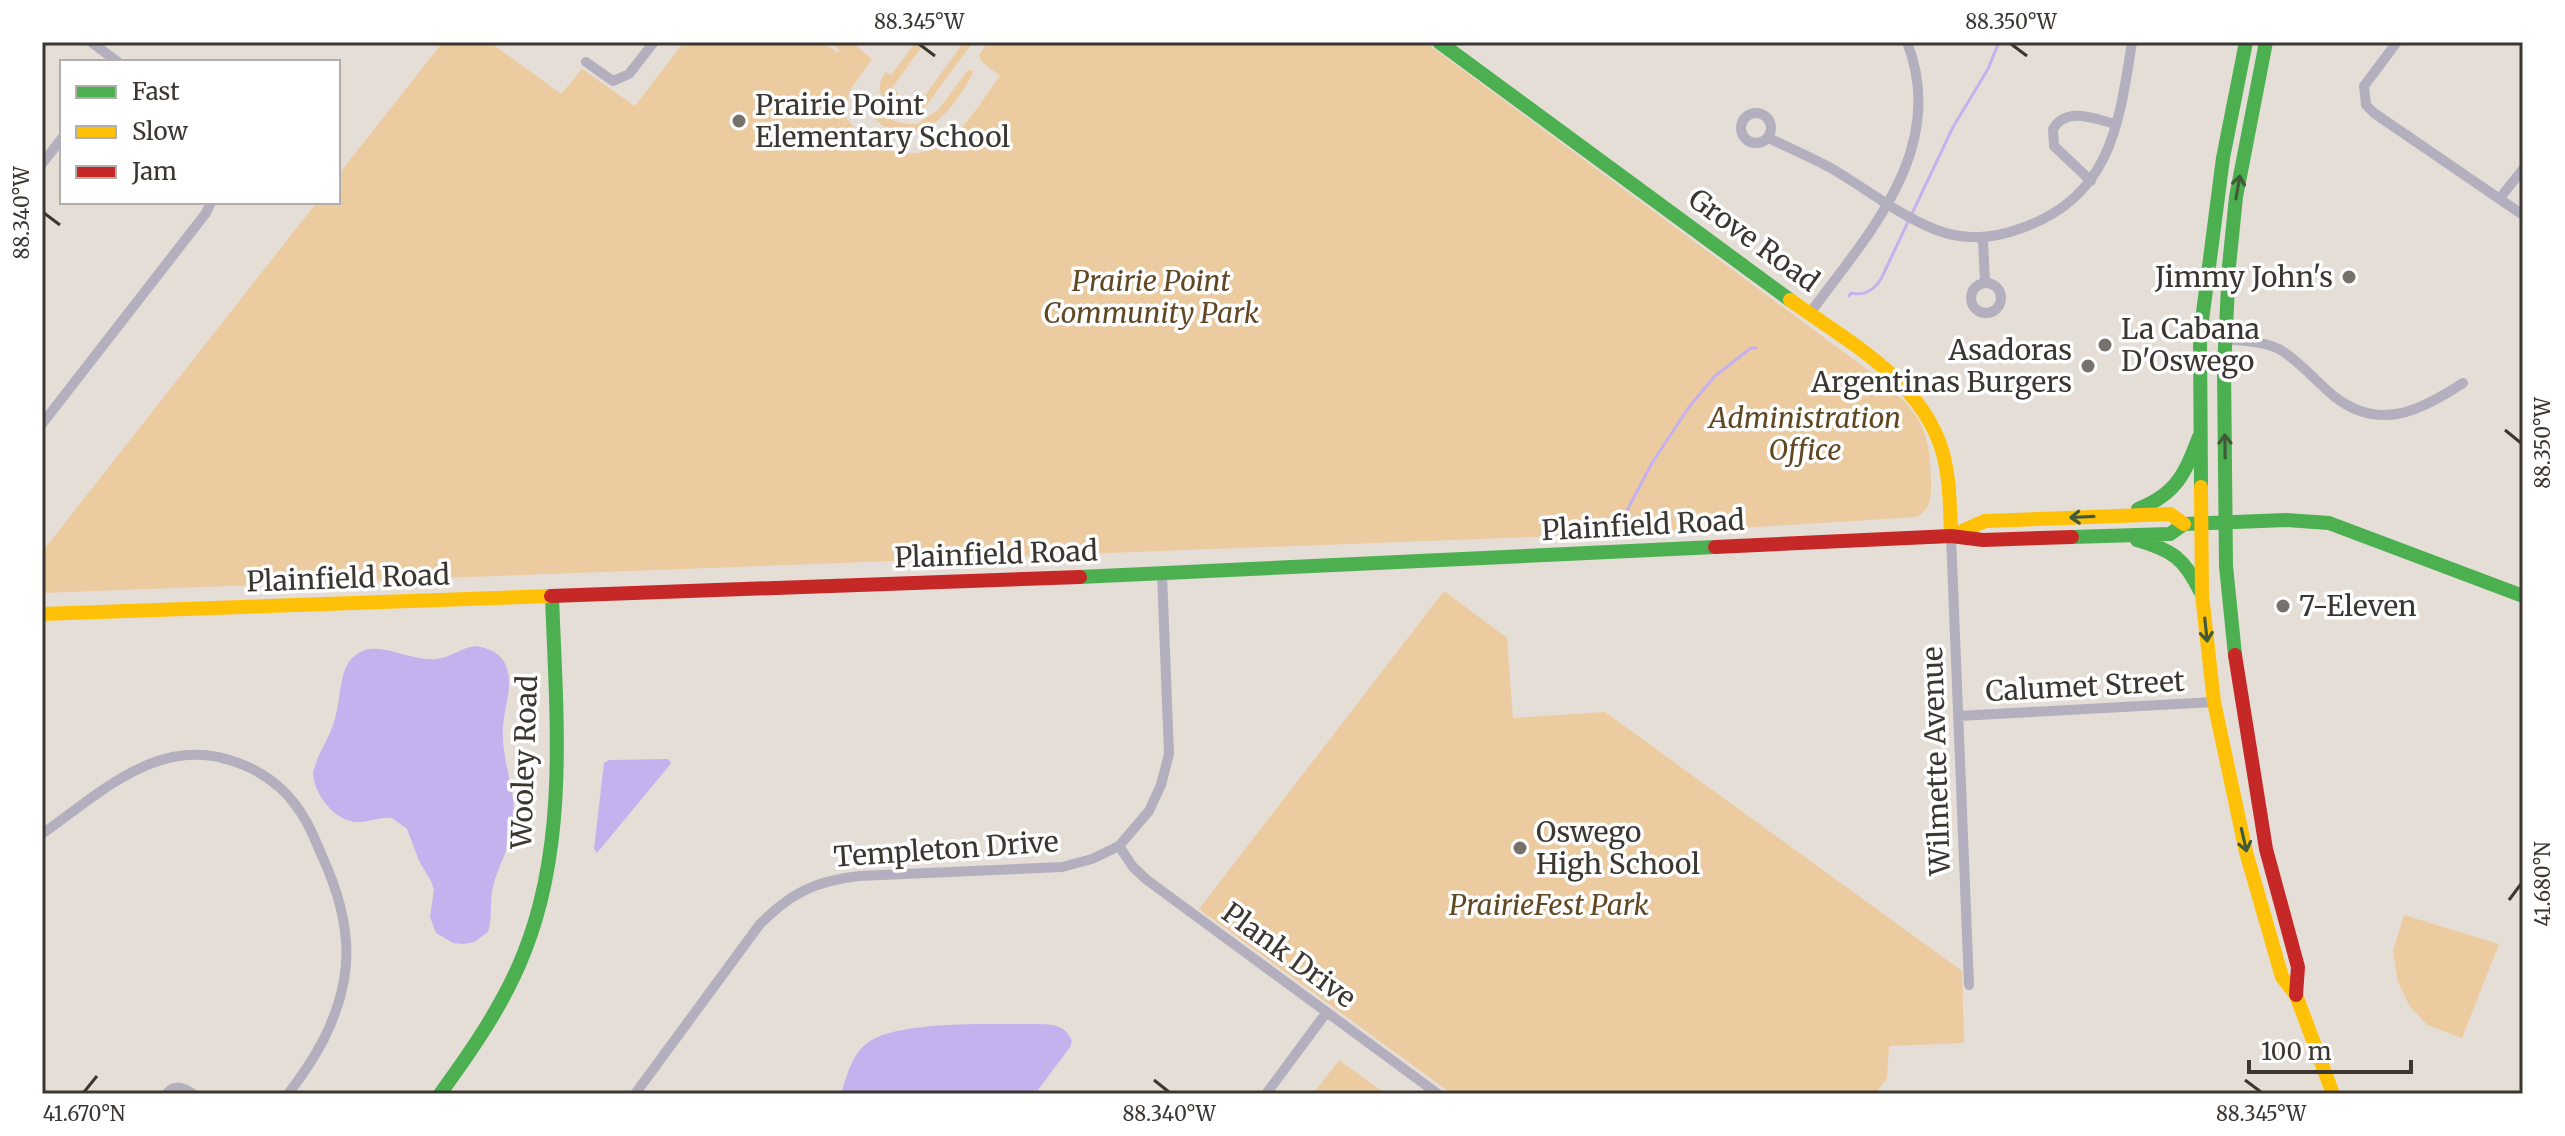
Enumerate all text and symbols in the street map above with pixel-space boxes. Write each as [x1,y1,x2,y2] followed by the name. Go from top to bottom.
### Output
[874,9,965,34] text: 88.345°W
[1965,9,2058,34] text: 88.350°W
[60,60,340,204] legend
[132,76,180,107] text: Fast
[755,87,1010,155] place label: Prairie Point Elementary School
[730,112,748,130] marker: Prairie Point Elementary School
[132,116,188,147] text: Slow
[131,156,177,187] text: Jam
[9,165,34,260] text: 88.340°W
[2232,175,2247,200] one-way arrow
[1682,181,1826,300] street label: Grove Road
[2154,259,2333,295] place label: Jimmy John's
[1043,263,1259,331] park label: Prairie Point Community Park
[2340,268,2358,286] marker: Jimmy John's
[2121,311,2260,379] place label: La Cabana D'Oswego
[1810,332,2072,400] place label: Asadoras Argentinas Burgers
[2096,336,2114,354] marker: La Cabana D'Oswego
[2079,357,2097,375] marker: Asadoras Argentinas Burgers
[2530,396,2555,489] text: 88.350°W
[1707,400,1901,468] park label: Administration Office
[2217,433,2233,460] one-way arrow
[1540,502,1746,548] street label: Plainfield Road
[2069,510,2096,525] one-way arrow
[894,532,1098,576] street label: Plainfield Road
[246,556,450,600] street label: Plainfield Road
[2299,588,2417,624] place label: 7-Eleven
[2274,597,2292,615] marker: 7-Eleven
[2199,616,2214,643] one-way arrow
[1914,646,1958,877] street label: Wilmette Avenue
[1984,663,2186,709] street label: Calumet Street
[503,674,545,851] street label: Wooley Road
[1536,814,1700,882] place label: Oswego High School
[832,823,1060,875] street label: Templeton Drive
[2237,827,2252,852] one-way arrow
[1511,839,1529,857] marker: Oswego High School
[2530,841,2555,926] text: 41.680°N
[1449,887,1649,923] park label: PrairieFest Park
[1215,894,1363,1016] street label: Plank Drive
[2249,1024,2411,1074] scale bar
[2261,1036,2332,1067] text: 100 m
[43,1101,126,1126] text: 41.670°N
[1122,1101,1217,1126] text: 88.340°W
[2216,1101,2307,1126] text: 88.345°W

